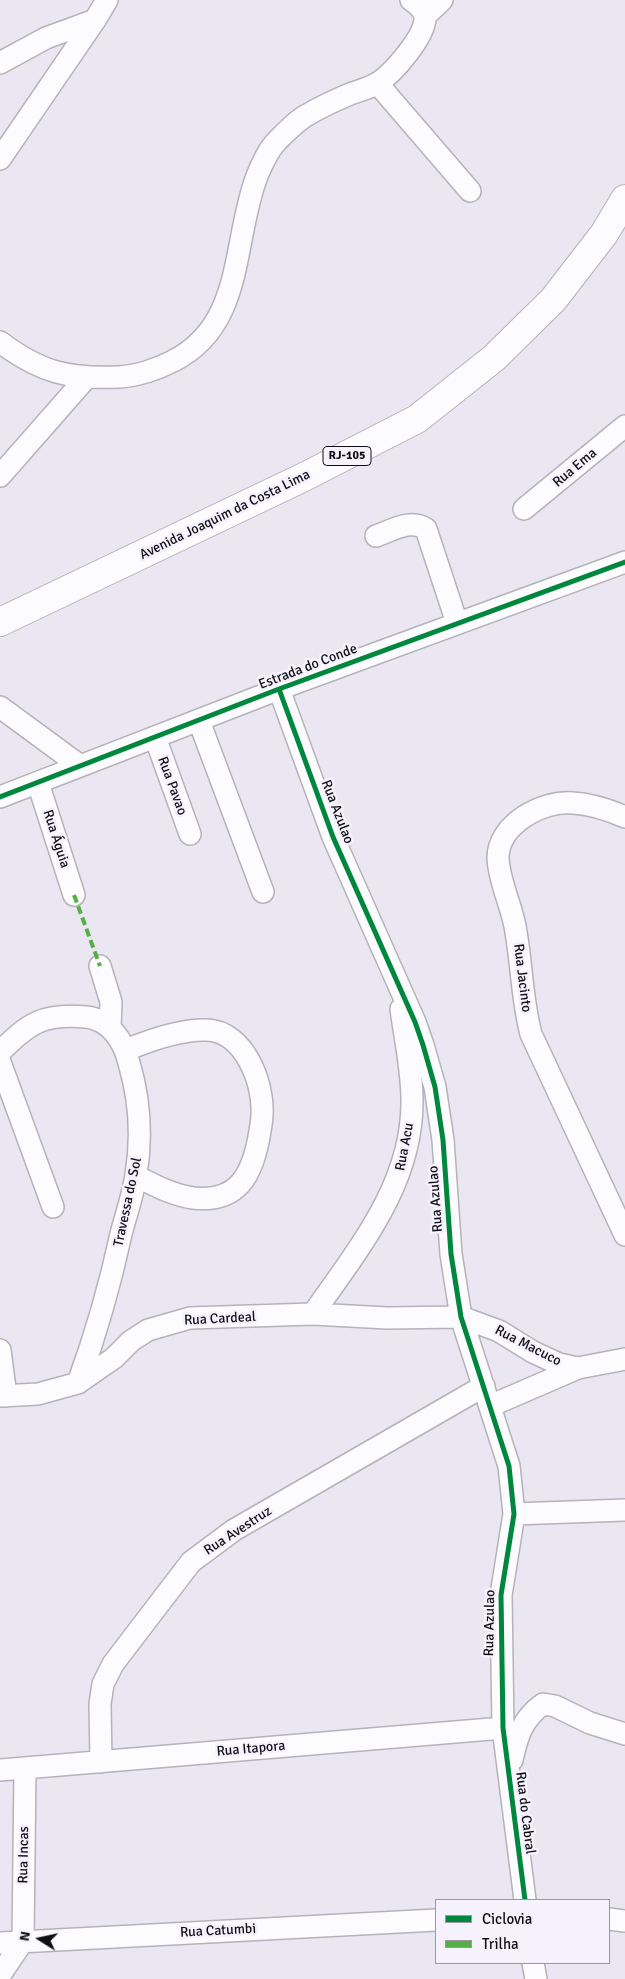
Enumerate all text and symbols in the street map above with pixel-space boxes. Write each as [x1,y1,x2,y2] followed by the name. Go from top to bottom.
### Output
[550,445,600,491] street label: Rua Ema
[323,446,371,466] road number: RJ-105
[137,466,313,564] street label: Avenida Joaquim da Costa Lima
[256,641,360,693] street label: Estrada do Conde
[154,754,190,818] street label: Rua Pavao
[317,778,357,846] street label: Rua Azulao
[39,808,73,870] street label: Rua Águia
[509,943,535,1013] street label: Rua Jacinto
[392,1122,418,1172] street label: Rua Acu
[110,1156,146,1248] street label: Travessa do Sol
[425,1165,447,1233] street label: Rua Azulao
[184,1309,256,1329] street label: Rua Cardeal
[492,1322,564,1370] street label: Rua Macuco
[201,1503,275,1559] street label: Rua Avestruz
[481,1589,499,1657] street label: Rua Azulao
[216,1738,286,1760] street label: Rua Itapora
[512,1771,538,1855] street label: Rua do Cabral
[15,1826,33,1884] street label: Rua Incas
[435,1899,610,1964] legend
[482,1910,532,1928] text: Ciclovia
[15,1914,65,1964] north arrow
[180,1921,256,1941] street label: Rua Catumbi
[16,1930,34,1943] text: N
[482,1935,519,1953] text: Trilha

